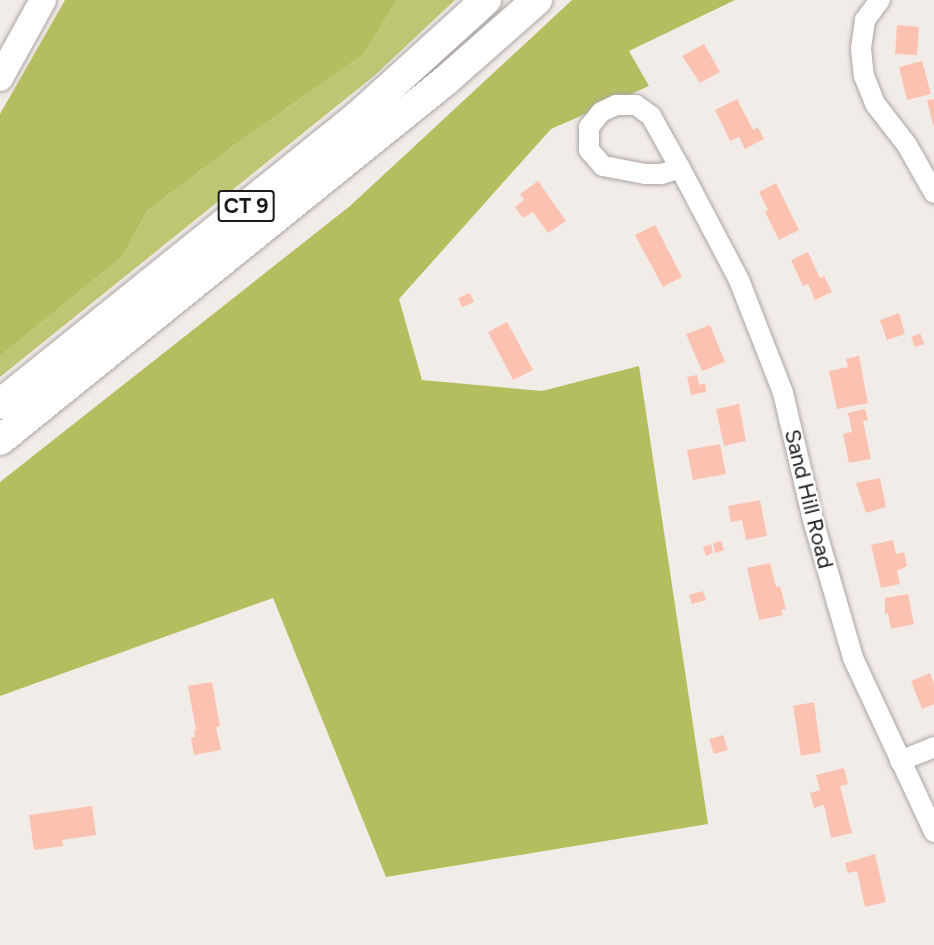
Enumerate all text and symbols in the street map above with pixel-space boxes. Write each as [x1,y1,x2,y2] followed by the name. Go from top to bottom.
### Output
[218,188,274,224] road number: CT 9
[779,427,839,571] street label: Sand Hill Road

